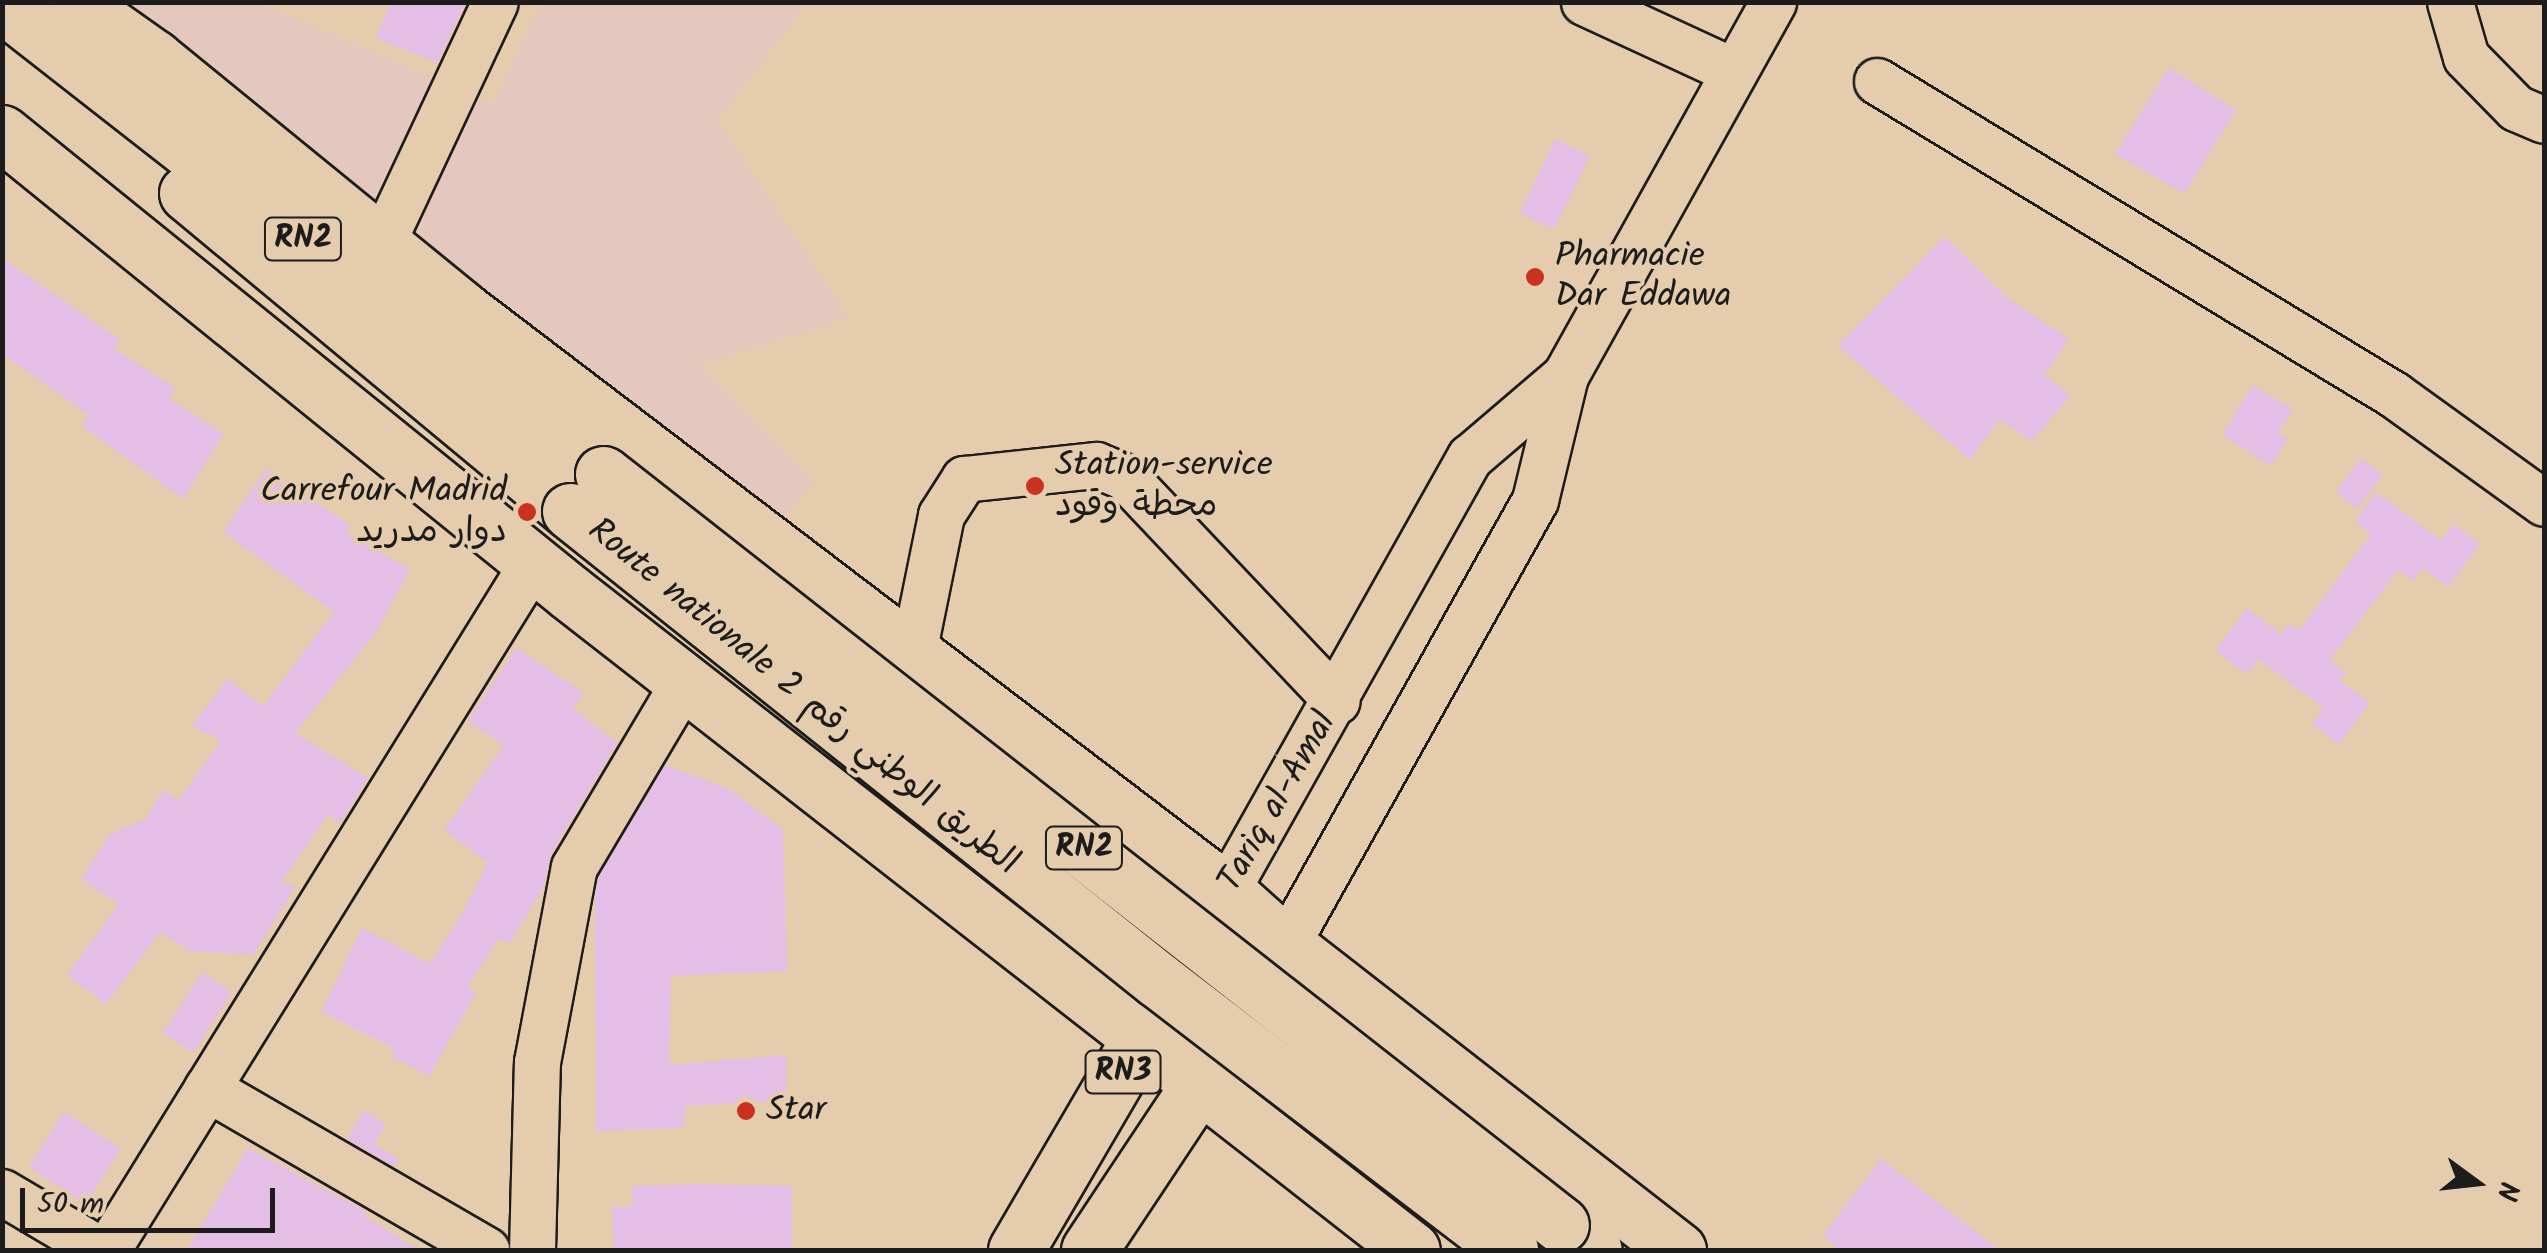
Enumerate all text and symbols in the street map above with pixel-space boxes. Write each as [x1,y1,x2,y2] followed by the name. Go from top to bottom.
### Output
[263,212,343,266] road number: RN2
[1555,236,1731,318] place label: Pharmacie Dar Eddawa
[1524,266,1546,288] marker: Pharmacie Dar Eddawa
[1055,445,1273,527] place label: Station-service محطة وقود
[260,471,507,553] place label: Carrefour Madrid دوار مدريد
[1024,475,1046,497] marker: Station-service محطة وقود
[516,501,538,523] marker: Carrefour Madrid دوار مدريد
[579,510,1027,884] street label: Route nationale الطريق الوطني رقم 2
[1210,705,1346,899] street label: Tariq al-Amal
[1044,821,1124,875] road number: RN2
[1083,1045,1163,1099] road number: RN3
[766,1090,826,1132] place label: Star
[735,1100,757,1122] marker: Star
[2427,1133,2527,1233] north arrow
[25,1168,280,1230] scale bar
[2482,1177,2530,1205] text: N
[37,1181,104,1229] text: 50 m

